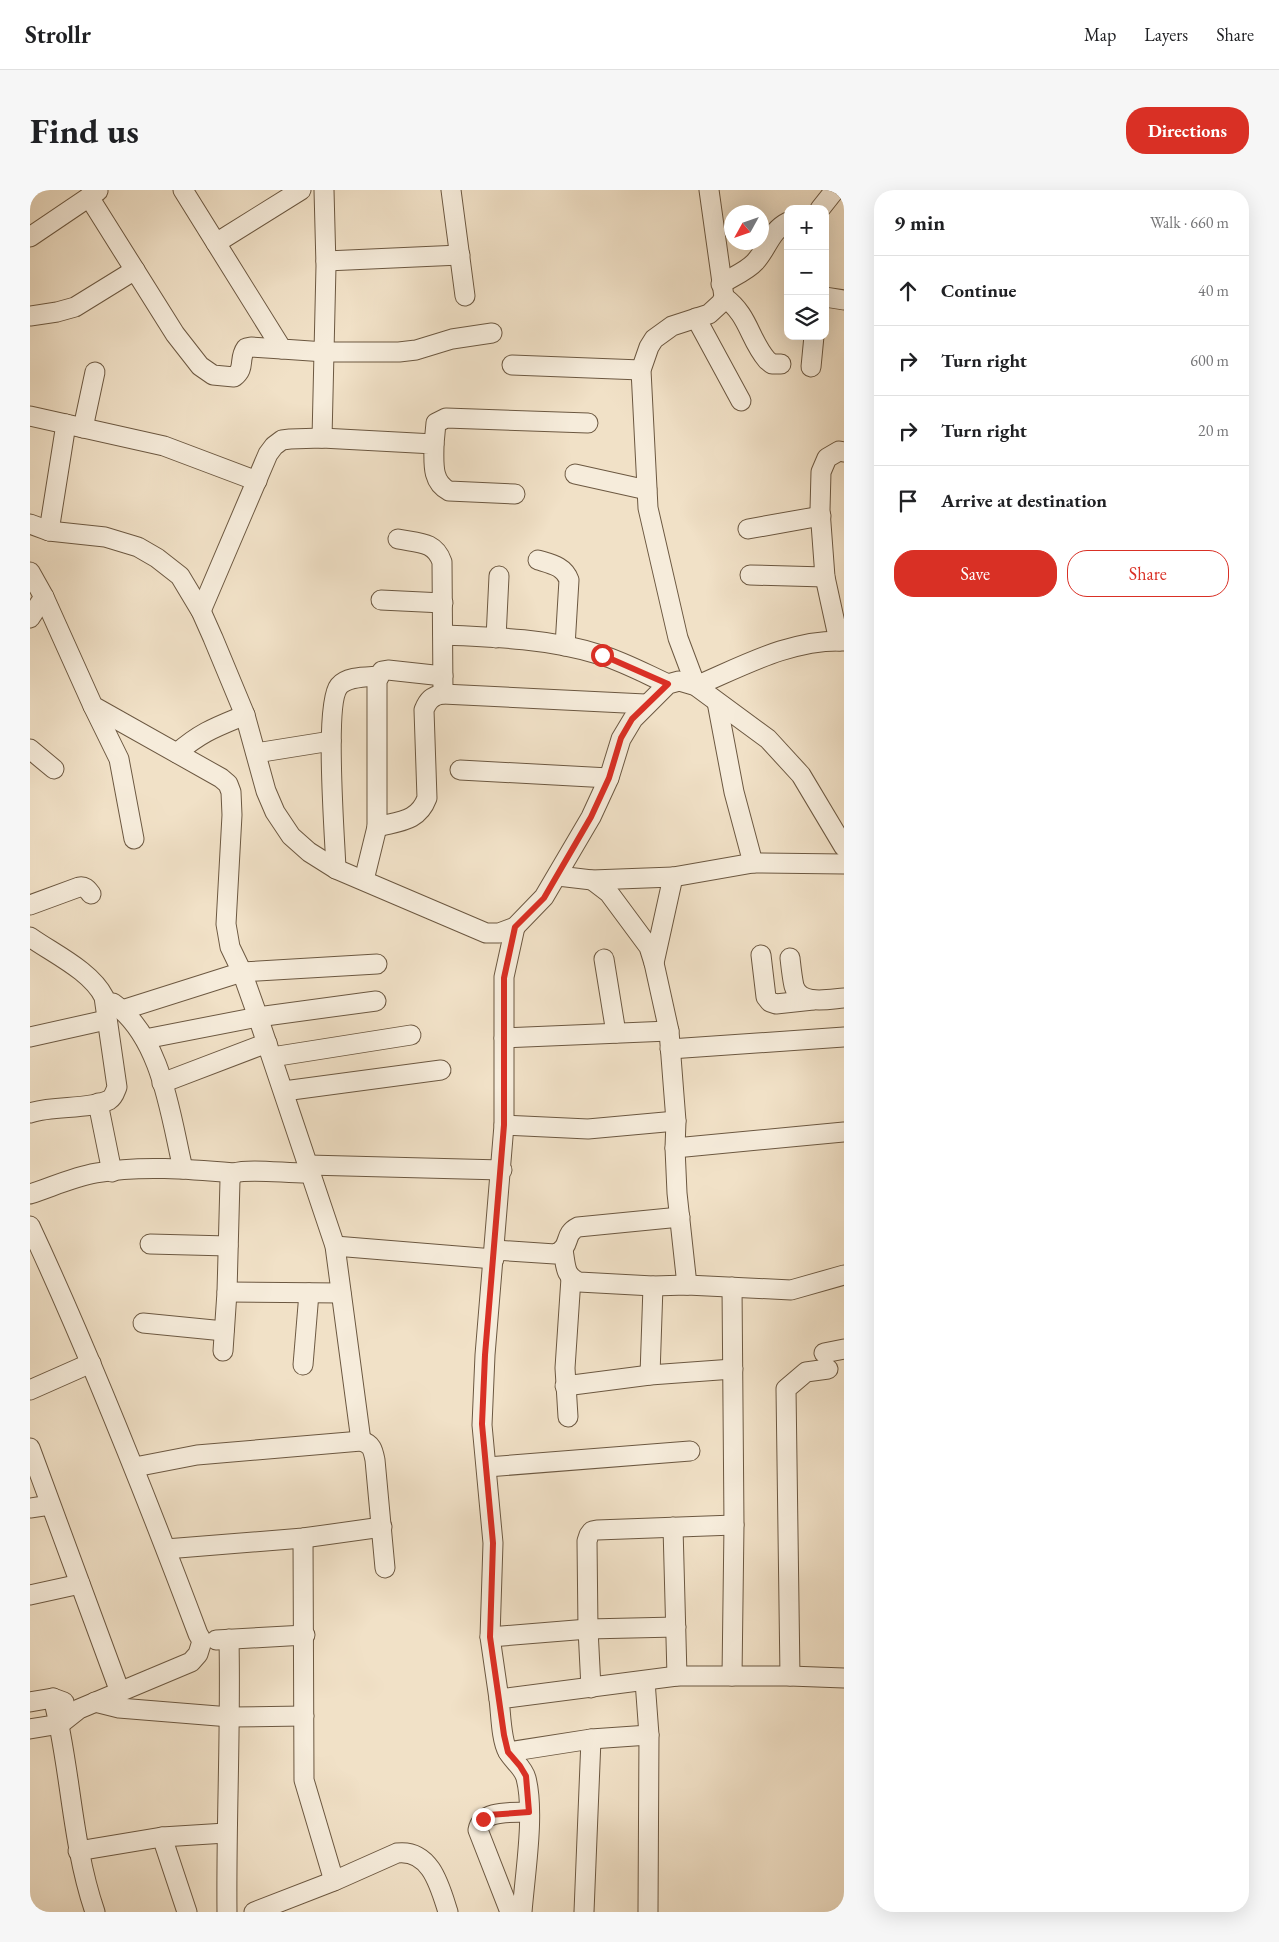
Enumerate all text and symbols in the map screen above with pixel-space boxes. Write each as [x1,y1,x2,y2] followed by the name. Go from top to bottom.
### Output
[25,19,91,50] text: Strollr
[1084,23,1116,46] text: Map
[1144,23,1188,46] text: Layers
[1216,23,1254,46] text: Share
[1126,107,1249,154] button: Directions
[30,108,139,153] text: Find us
[724,205,769,250] north arrow
[784,205,829,340] map controls
[784,205,829,250] button: +
[894,209,945,236] text: 9 min
[1150,212,1229,233] text: Walk · 660 m
[784,250,829,295] button: −
[894,277,922,305] icon: ahead
[941,278,1016,303] text: Continue
[1198,280,1229,301] text: 40 m
[784,295,829,340] button: layers
[894,347,922,375] icon: right
[941,348,1027,373] text: Turn right
[1190,350,1229,371] text: 600 m
[894,417,922,445] icon: right
[941,418,1027,443] text: Turn right
[1198,420,1229,441] text: 20 m
[894,487,922,515] icon: arrive
[941,488,1107,513] text: Arrive at destination
[894,550,1057,597] button: Save
[1067,550,1229,597] button: Share
[591,644,614,667] route start
[472,1808,495,1831] route end

